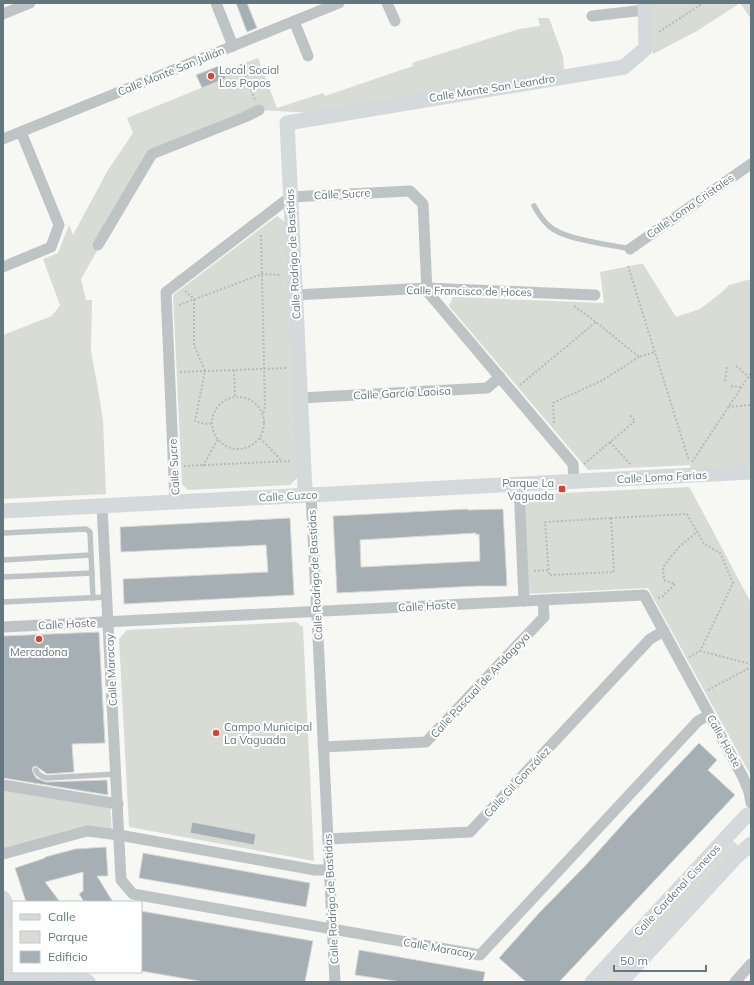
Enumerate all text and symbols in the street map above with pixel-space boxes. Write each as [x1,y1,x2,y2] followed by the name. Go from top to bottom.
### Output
[116,43,226,99] street label: Calle Monte San Julián
[219,63,279,90] place label: Local Social Los Popos
[206,71,216,81] marker: Local Social Los Popos
[428,71,556,105] street label: Calle Monte San Leandro
[644,171,736,241] street label: Calle Loma Cristales
[313,186,371,202] street label: Calle Sucre
[283,188,303,320] street label: Calle Rodrigo de Bastidas
[406,283,532,299] street label: Calle Francisco de Hoces
[353,383,451,403] street label: Calle García Laoisa
[166,438,182,496] street label: Calle Sucre
[616,468,708,486] street label: Calle Loma Farias
[502,476,554,503] place label: Parque La Vaguada
[557,484,567,494] marker: Parque La Vaguada
[258,487,318,505] street label: Calle Cuzco
[305,509,325,641] street label: Calle Rodrigo de Bastidas
[398,597,456,615] street label: Calle Hoste
[38,615,96,633] street label: Calle Hoste
[427,629,533,741] street label: Calle Pascual de Andagoya
[102,633,120,707] street label: Calle Maracay
[34,634,44,644] marker: Mercadona
[10,645,68,659] place label: Mercadona
[704,712,744,770] street label: Calle Hoste
[224,720,312,747] place label: Campo Municipal La Vaguada
[211,728,221,738] marker: Campo Municipal La Vaguada
[481,744,554,820] street label: Calle Gil González
[321,833,341,965] street label: Calle Rodrigo de Bastidas
[631,841,723,939] street label: Calle Cardenal Cisneros
[12,901,142,973] legend
[48,909,75,924] text: Calle
[48,929,88,944] text: Parque
[402,935,476,961] street label: Calle Maracay
[614,947,706,973] scale bar
[48,949,88,964] text: Edificio
[620,953,648,968] text: 50 m

